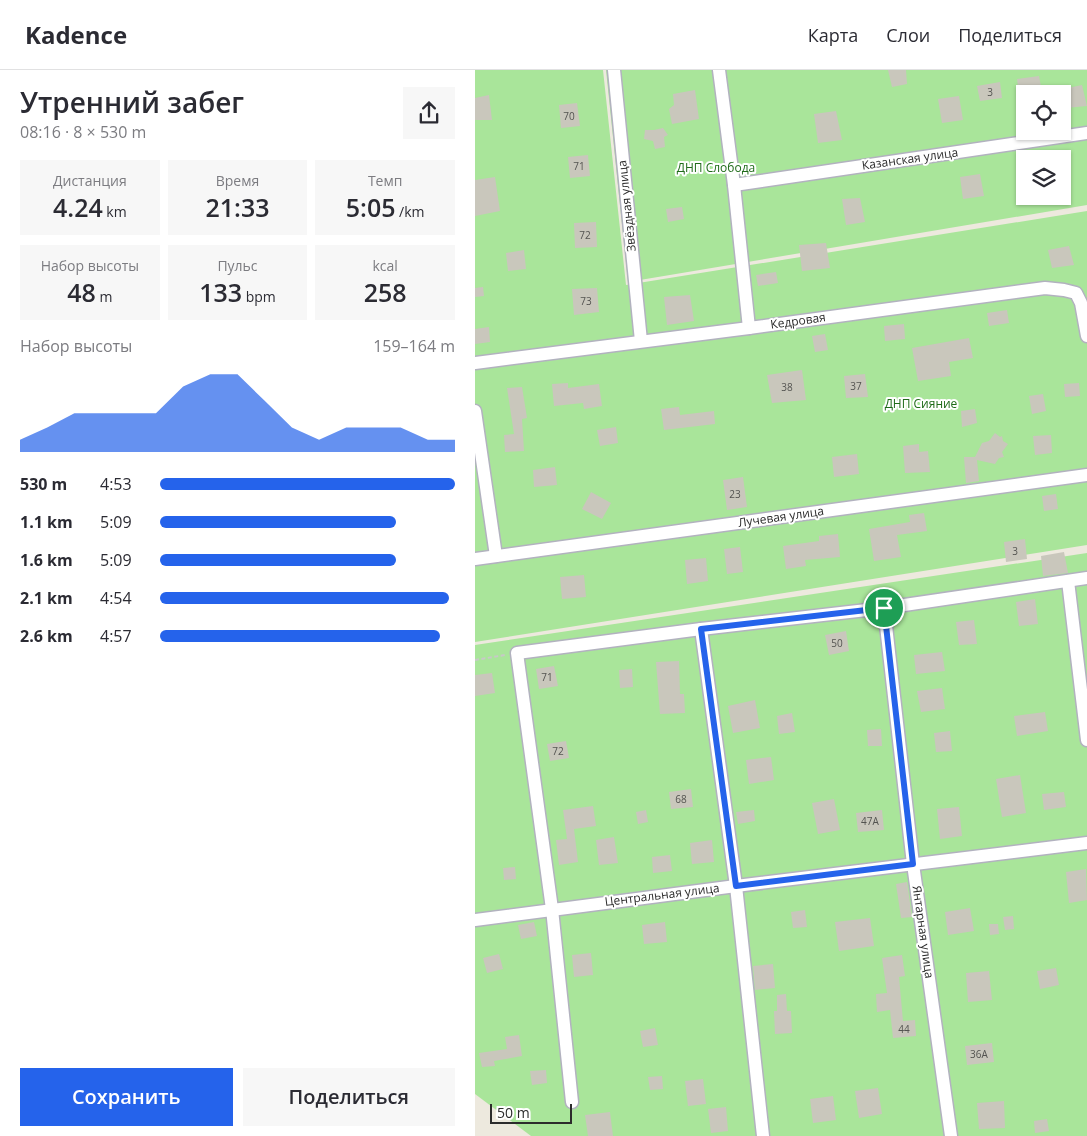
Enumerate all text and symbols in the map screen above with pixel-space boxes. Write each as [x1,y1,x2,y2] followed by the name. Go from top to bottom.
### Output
[25,18,127,51] text: Kadence
[808,23,858,47] text: Карта
[886,23,930,47] text: Слои
[958,23,1062,47] text: Поделиться
[20,83,244,121] text: Утренний забег
[987,85,993,99] house number: 3
[1016,85,1071,205] map controls
[1016,85,1071,140] button: locate
[403,87,455,139] button: share
[563,109,575,123] house number: 70
[20,121,146,143] text: 08:16 · 8 × 530 m
[861,143,959,174] street label: Казанская улица
[1016,150,1071,205] button: layers
[573,159,585,173] house number: 71
[613,159,640,253] street label: Звёздная улица
[677,159,755,176] park label: ДНП Слобода
[53,171,127,190] text: Дистанция
[216,171,259,190] text: Время
[368,171,402,190] text: Темп
[53,190,103,224] text: 4.24
[205,190,270,224] text: 21:33
[346,190,395,224] text: 5:05
[103,202,127,221] text: km
[395,202,425,221] text: /km
[579,228,591,242] house number: 72
[41,256,139,275] text: Набор высоты
[217,256,258,275] text: Пульс
[372,256,398,275] text: kcal
[67,275,96,309] text: 48
[199,275,242,309] text: 133
[364,275,407,309] text: 258
[96,287,112,306] text: m
[242,287,276,306] text: bpm
[580,294,592,308] house number: 73
[769,308,827,333] street label: Кедровая
[20,335,132,357] text: Набор высоты
[373,335,455,357] text: 159–164 m
[850,379,862,393] house number: 37
[781,380,793,394] house number: 38
[885,395,958,412] park label: ДНП Сияние
[20,473,67,495] text: 530 m
[100,473,132,495] text: 4:53
[729,487,741,501] house number: 23
[737,502,825,531] street label: Лучевая улица
[20,511,73,533] text: 1.1 km
[100,511,132,533] text: 5:09
[1012,544,1018,558] house number: 3
[20,549,73,571] text: 1.6 km
[100,549,132,571] text: 5:09
[20,587,73,609] text: 2.1 km
[100,587,132,609] text: 4:54
[863,587,905,629] pin
[870,594,898,622] icon: arrive
[20,625,73,647] text: 2.6 km
[100,625,132,647] text: 4:57
[831,636,843,650] house number: 50
[541,670,553,684] house number: 71
[552,744,564,758] house number: 72
[675,792,687,806] house number: 68
[861,814,880,828] house number: 47А
[604,879,720,910] street label: Центральная улица
[909,884,938,979] street label: Янтарная улица
[898,1022,910,1036] house number: 44
[970,1047,989,1061] house number: 36А
[20,1068,233,1126] button: Сохранить
[243,1068,455,1126] button: Поделиться
[490,1101,573,1124] scale bar
[497,1103,530,1122] text: 50 m

